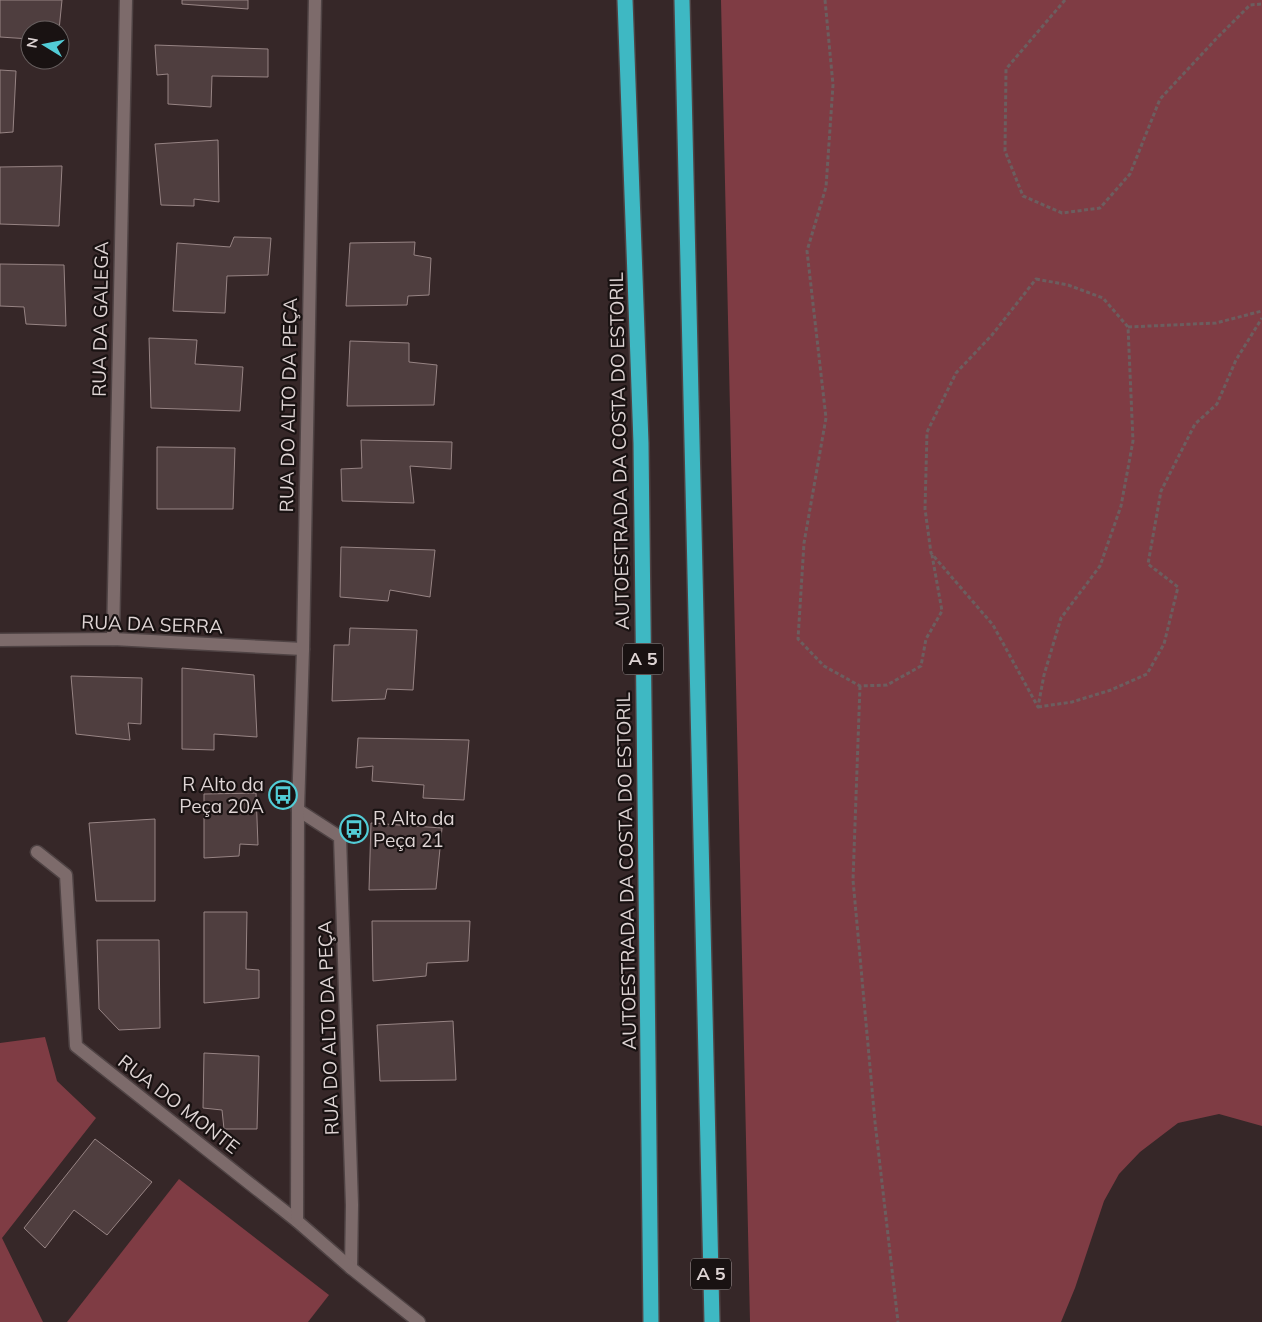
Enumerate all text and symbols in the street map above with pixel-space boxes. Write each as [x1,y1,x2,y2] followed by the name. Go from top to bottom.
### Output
[20,20,70,70] north arrow
[22,36,42,50] text: N
[87,241,113,397] street label: RUA DA GALEGA
[604,271,634,630] street label: AUTOESTRADA DA COSTA DO ESTORIL
[274,297,302,513] street label: RUA DO ALTO DA PEÇA
[81,610,223,638] street label: RUA DA SERRA
[623,644,663,674] road number: A 5
[611,691,641,1050] street label: AUTOESTRADA DA COSTA DO ESTORIL
[179,772,264,818] place label: R Alto da Peça 20A
[268,780,298,810] bus stop icon: R Alto da Peça 20A
[373,806,455,852] place label: R Alto da Peça 21
[339,814,369,844] bus stop icon: R Alto da Peça 21
[312,920,344,1136] street label: RUA DO ALTO DA PEÇA
[114,1049,244,1159] street label: RUA DO MONTE
[691,1258,731,1290] road number: A 5

